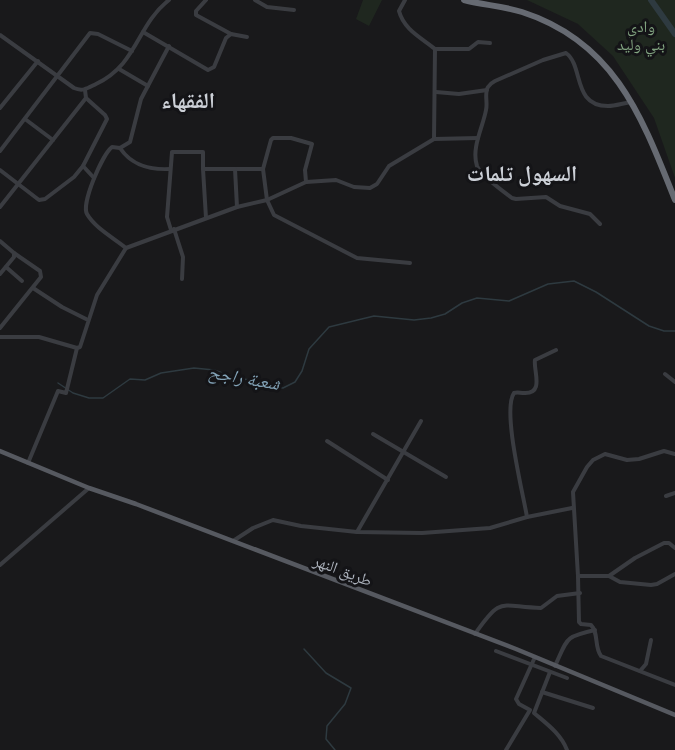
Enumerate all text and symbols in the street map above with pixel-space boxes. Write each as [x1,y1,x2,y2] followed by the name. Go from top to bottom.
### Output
[617,17,665,57] park label: وادي بني وليد
[161,87,215,114] district label: الفقهاء
[467,160,577,187] district label: السهول تلمات
[207,361,283,396] water label: شعبة راجح
[310,550,375,591] street label: طريق النهر

